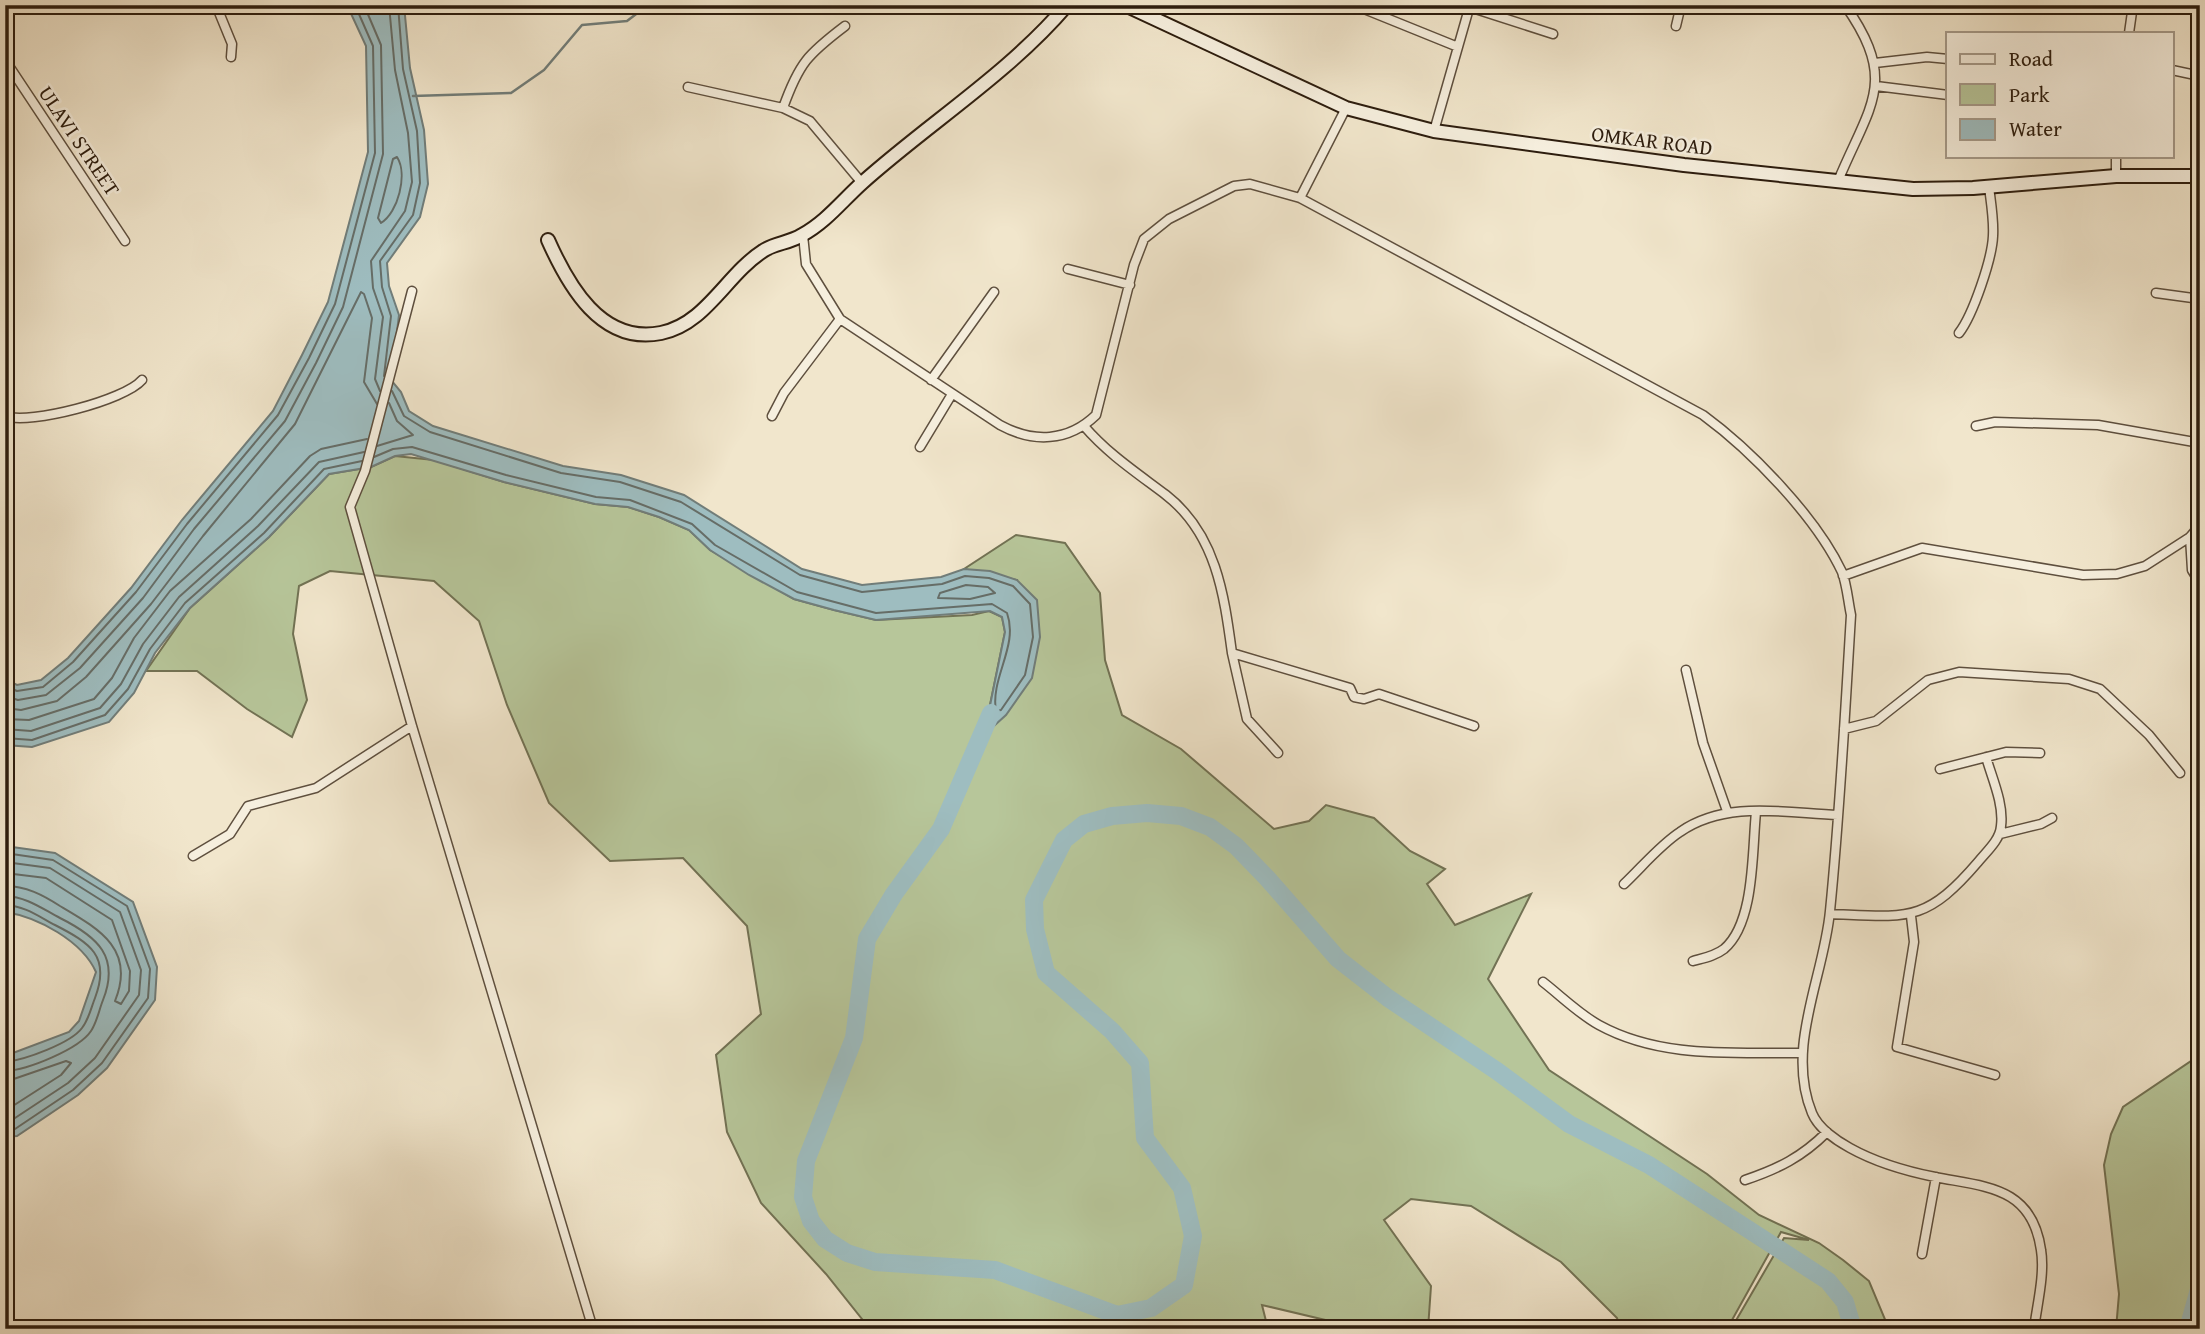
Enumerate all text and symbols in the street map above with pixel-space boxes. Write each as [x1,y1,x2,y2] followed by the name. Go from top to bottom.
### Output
[1946,32,2174,158] legend
[2009,43,2054,74] text: Road
[31,79,128,202] street label: ULAVI STREET
[2009,79,2050,110] text: Park
[2009,113,2062,144] text: Water
[1590,118,1714,163] street label: OMKAR ROAD

